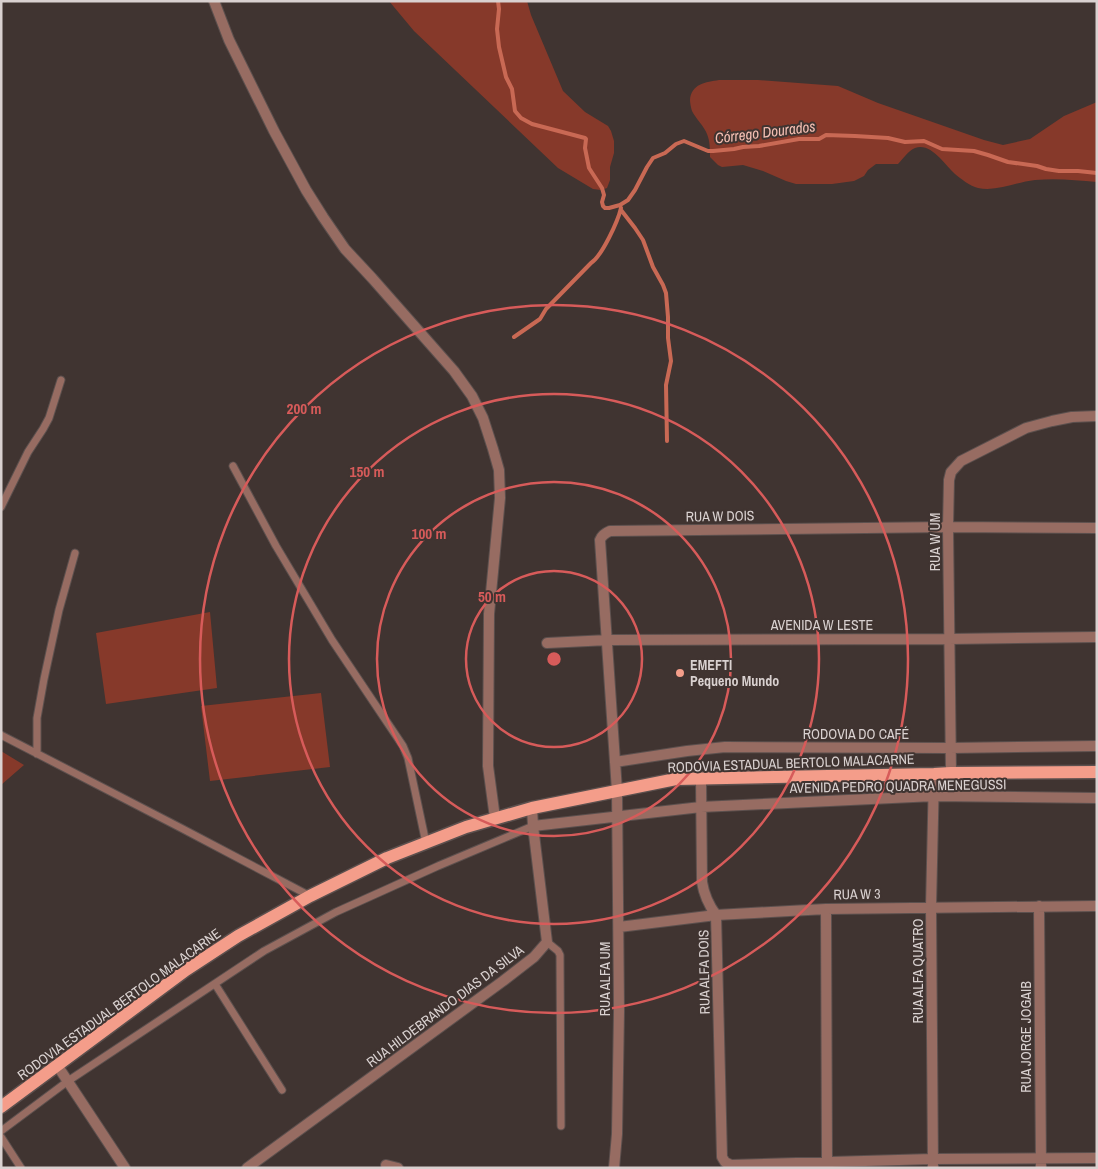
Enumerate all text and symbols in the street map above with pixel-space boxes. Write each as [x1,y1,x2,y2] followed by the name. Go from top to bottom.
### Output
[714,115,816,149] water label: Córrego Dourados
[287,398,321,419] text: 200 m
[350,461,384,482] text: 150 m
[685,506,755,526] street label: RUA W DOIS
[926,513,944,571] street label: RUA W UM
[412,523,446,544] text: 100 m
[478,586,506,607] text: 50 m
[770,616,873,634] street label: AVENIDA W LESTE
[545,650,563,668] centre of rings
[690,656,779,690] place label: EMEFTI Pequeno Mundo
[674,667,686,679] marker: EMEFTI Pequeno Mundo
[803,725,909,743] street label: RODOVIA DO CAFÉ
[667,750,915,776] street label: RODOVIA ESTADUAL BERTOLO MALACARNE
[789,775,1006,797] street label: AVENIDA PEDRO QUADRA MENEGUSSI
[833,885,881,903] street label: RUA W 3
[909,918,927,1024] street label: RUA ALFA QUATRO
[14,924,224,1084] street label: RODOVIA ESTADUAL BERTOLO MALACARNE
[694,929,714,1015] street label: RUA ALFA DOIS
[363,941,527,1071] street label: RUA HILDEBRANDO DIAS DA SILVA
[596,942,614,1016] street label: RUA ALFA UM
[1017,981,1035,1093] street label: RUA JORGE JOGAIB

